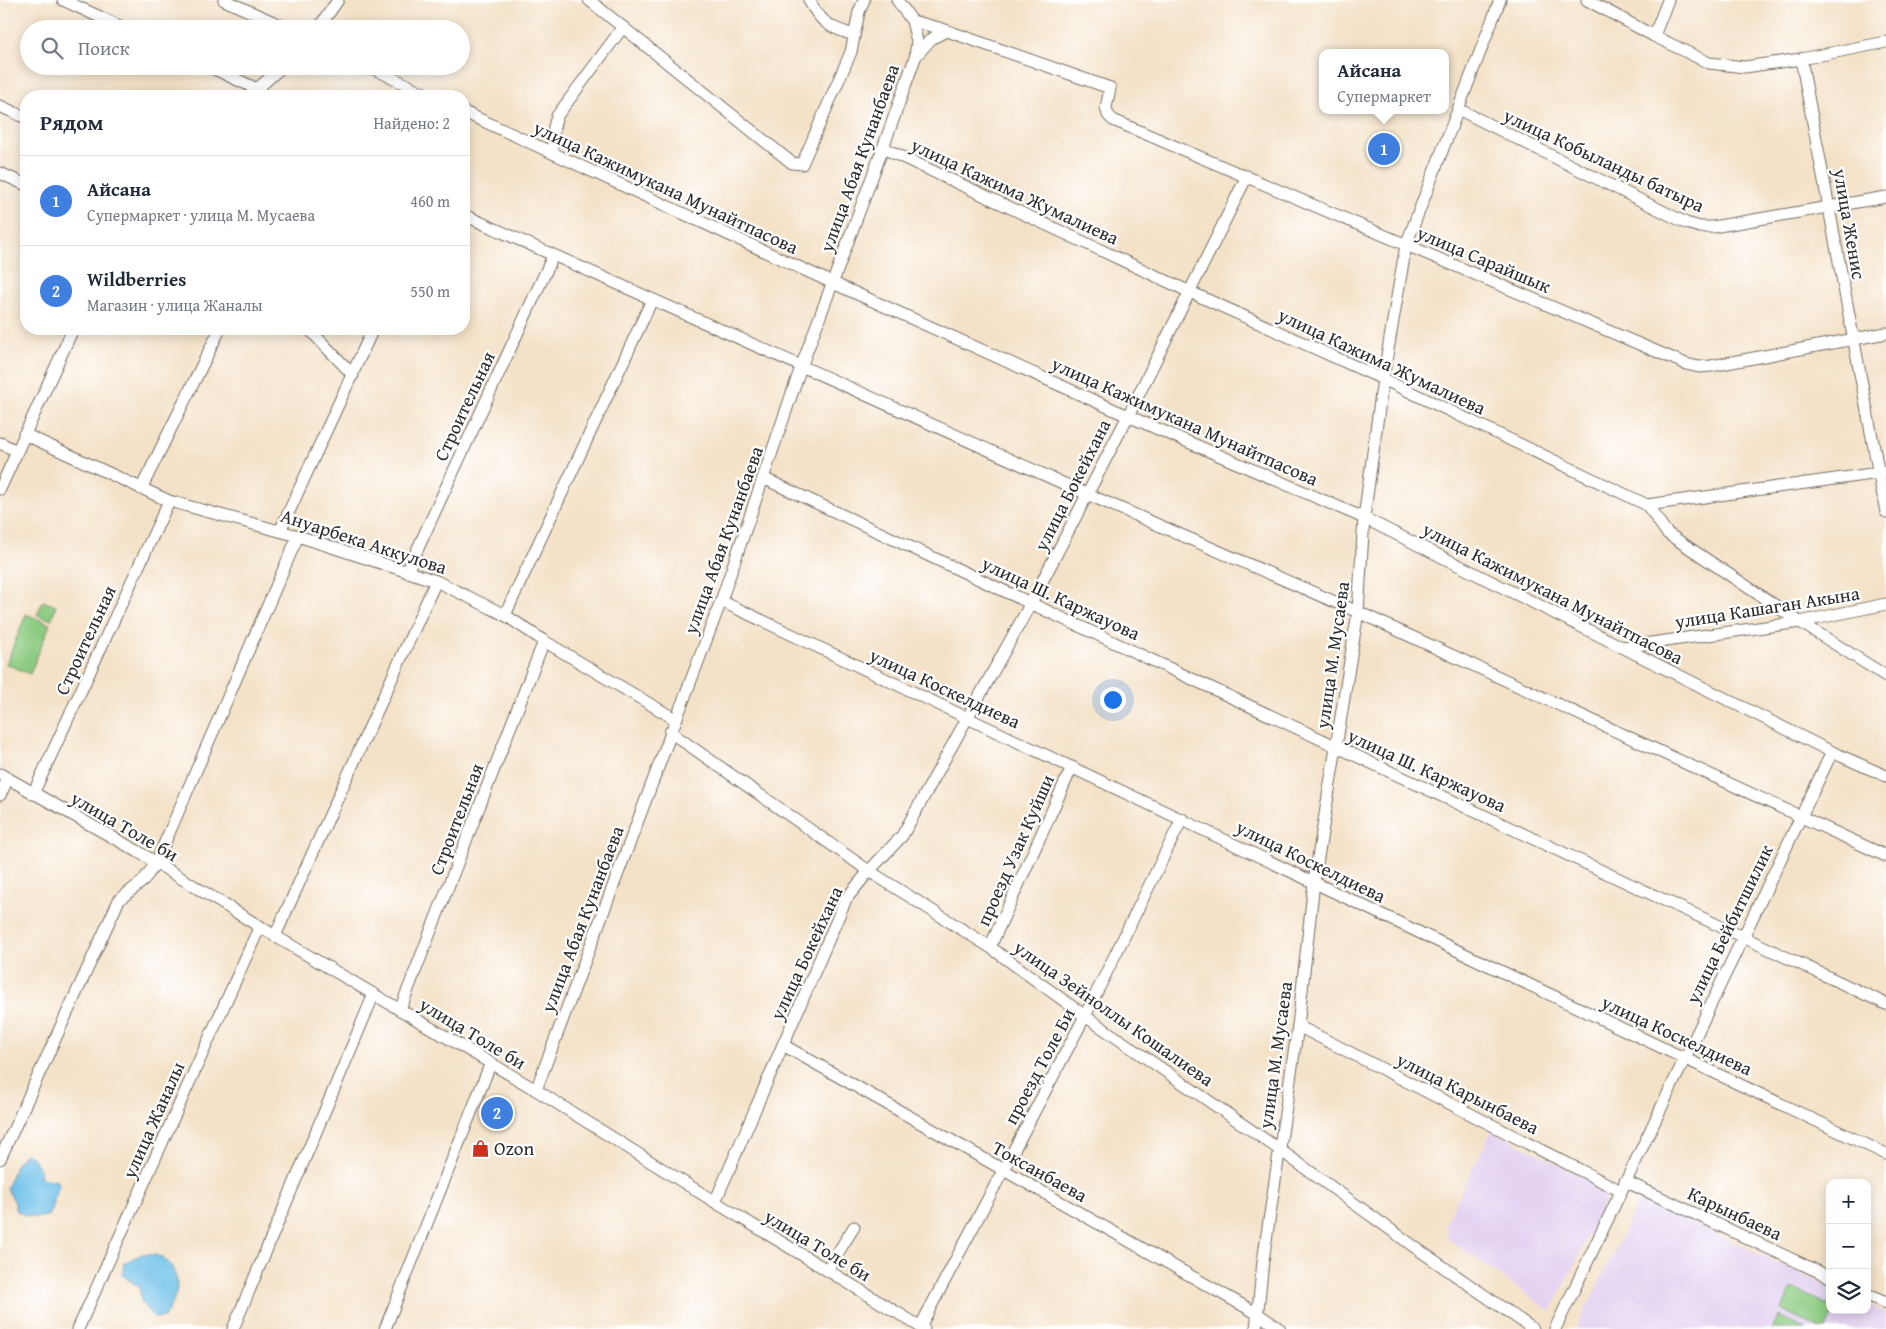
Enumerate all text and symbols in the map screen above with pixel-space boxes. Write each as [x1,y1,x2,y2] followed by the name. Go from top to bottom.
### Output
[20,20,470,75] search box
[38,34,66,62] icon: search
[78,34,130,62] text: Поиск
[1319,49,1449,114] popup
[1337,56,1401,84] text: Айсана
[812,60,906,257] street label: улица Абая Кунанбаева
[1337,84,1431,108] text: Супермаркет
[1498,101,1709,219] street label: улица Кобыланды батыра
[40,107,103,138] text: Рядом
[373,111,450,135] text: Найдено: 2
[528,113,803,261] street label: улица Кажимукана Мунайтпасова
[906,130,1123,252] street label: улица Кажима Жумалиева
[1368,130,1400,168] pin: 1
[1826,165,1874,282] street label: улица Женис
[87,175,151,203] text: Айсана
[52,189,60,213] text: 1
[410,189,450,213] text: 460 m
[87,203,315,227] text: Супермаркет · улица М. Мусаева
[1412,218,1555,300] street label: улица Сарайшык
[87,265,186,293] text: Wildberries
[52,279,60,303] text: 2
[410,279,450,303] text: 550 m
[87,293,262,317] text: Магазин · улица Жаналы
[1273,300,1490,422] street label: улица Кажима Жумалиева
[426,346,502,465] street label: Строительная
[1046,349,1323,493] street label: улица Кажимукана Мунайтпасова
[1026,414,1117,557] street label: улица Бокейхана
[676,442,770,639] street label: улица Абая Кунанбаева
[277,501,451,581] street label: Ануарбека Аккулова
[1417,514,1688,671] street label: улица Кажимукана Мунайтпасова
[976,549,1145,647] street label: улица Ш. Каржауова
[1672,579,1861,636] street label: улица Кашаган Акына
[47,580,123,699] street label: Строительная
[1308,580,1356,731] street label: улица М. Мусаева
[864,640,1025,735] street label: улица Коскелдиева
[1100,687,1126,713] your location
[1342,721,1511,819] street label: улица Ш. Каржауова
[422,759,490,879] street label: Строительная
[969,770,1061,930] street label: проезд Узак Куйши
[65,783,184,868] street label: улица Толе би
[1231,812,1391,909] street label: улица Коскелдиева
[533,822,631,1017] street label: улица Абая Кунанбаева
[1678,840,1780,1009] street label: улица Бейбитшилик
[762,881,849,1025] street label: улица Бокейхана
[1008,933,1220,1093] street label: улица Зейноллы Кошалиева
[1251,980,1299,1131] street label: улица М. Мусаева
[1596,987,1757,1082] street label: улица Коскелдиева
[413,989,532,1076] street label: улица Толе би
[997,1003,1081,1129] street label: проезд Толе Би
[1391,1044,1544,1141] street label: улица Карынбаева
[114,1057,191,1184] street label: улица Жаналы
[481,1094,513,1132] pin: 2
[987,1133,1093,1209] street label: Токсанбаева
[494,1134,535,1162] place label: Ozon
[470,1138,490,1158] shop icon: Ozon
[1683,1179,1787,1247] street label: Карынбаева
[1826,1179,1871,1314] map controls
[1826,1179,1871,1224] button: +
[758,1201,877,1288] street label: улица Толе би
[1826,1224,1871,1269] button: −
[1826,1269,1871,1314] button: layers

